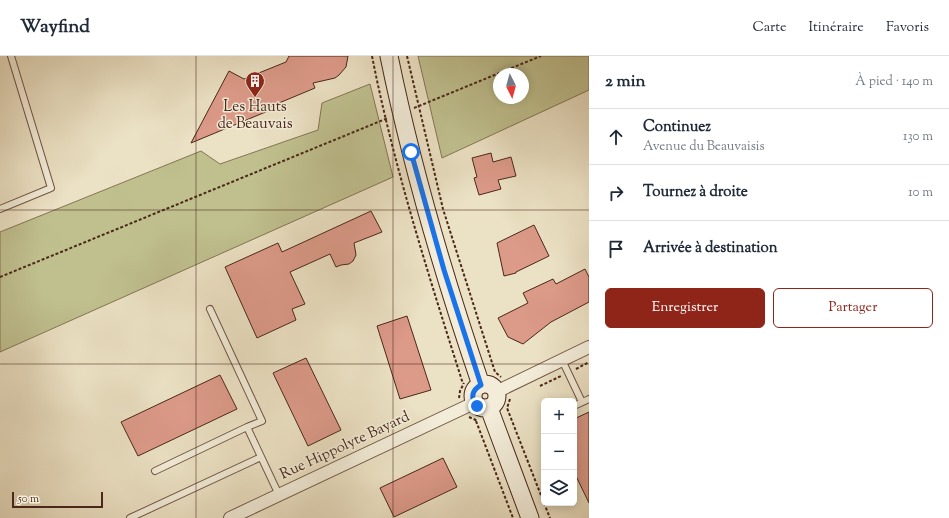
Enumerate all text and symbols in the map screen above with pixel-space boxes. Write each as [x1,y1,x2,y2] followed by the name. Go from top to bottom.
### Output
[20,14,90,41] text: Wayfind
[753,18,786,38] text: Carte
[808,18,864,38] text: Itinéraire
[886,18,929,38] text: Favoris
[493,68,529,104] north arrow
[244,70,266,98] building icon: Les Hauts de Beauvais
[605,70,646,94] text: 2 min
[855,73,933,91] text: À pied · 140 m
[217,97,293,135] place label: Les Hauts de Beauvais
[643,117,711,138] text: Continuez
[605,126,627,148] icon: ahead
[903,128,933,146] text: 130 m
[643,138,765,156] text: Avenue du Beauvaisis
[402,143,420,161] route start
[605,182,627,204] icon: right
[643,182,748,203] text: Tournez à droite
[908,184,933,202] text: 10 m
[605,238,627,260] icon: arrive
[643,238,778,259] text: Arrivée à destination
[605,288,765,328] button: Enregistrer
[773,288,933,328] button: Partager
[468,397,486,415] route end
[541,398,577,506] map controls
[541,398,577,434] button: +
[277,406,414,485] street label: Rue Hippolyte Bayard
[541,434,577,470] button: −
[541,470,577,506] button: layers
[12,490,103,509] scale bar
[18,491,39,507] text: 50 m

